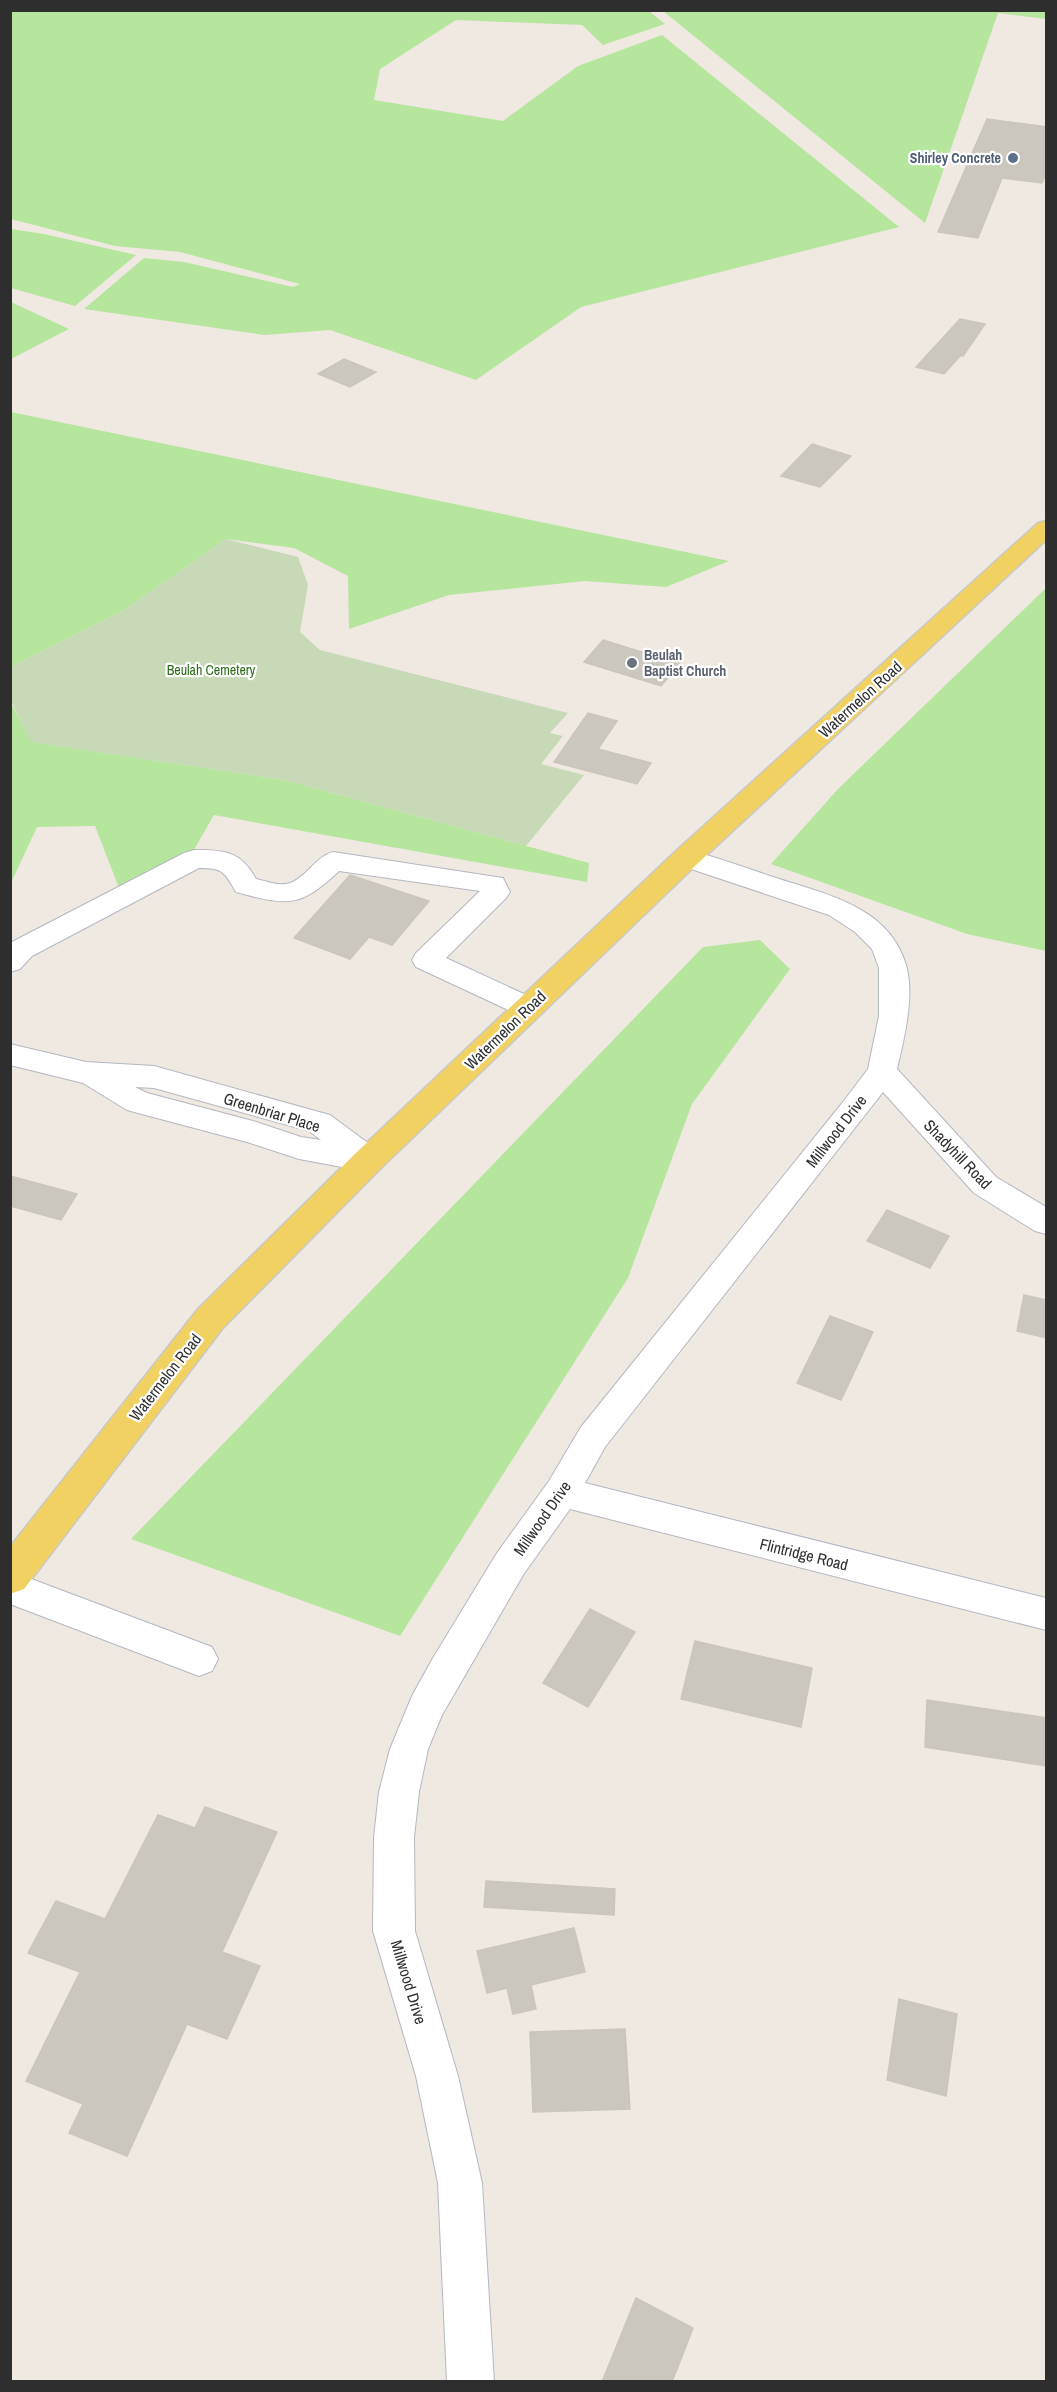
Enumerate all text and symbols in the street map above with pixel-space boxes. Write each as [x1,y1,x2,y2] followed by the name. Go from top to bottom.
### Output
[910,149,1001,167] place label: Shirley Concrete
[1006,151,1020,165] marker: Shirley Concrete
[644,646,726,680] place label: Beulah Baptist Church
[625,656,639,670] marker: Beulah Baptist Church
[814,656,906,742] street label: Watermelon Road
[167,661,256,679] park label: Beulah Cemetery
[460,986,550,1074] street label: Watermelon Road
[221,1087,323,1137] street label: Greenbriar Place
[801,1090,871,1172] street label: Millwood Drive
[919,1114,997,1194] street label: Shadyhill Road
[124,1329,206,1425] street label: Watermelon Road
[508,1476,576,1560] street label: Millwood Drive
[757,1532,851,1576] street label: Flintridge Road
[386,1937,432,2027] street label: Millwood Drive

